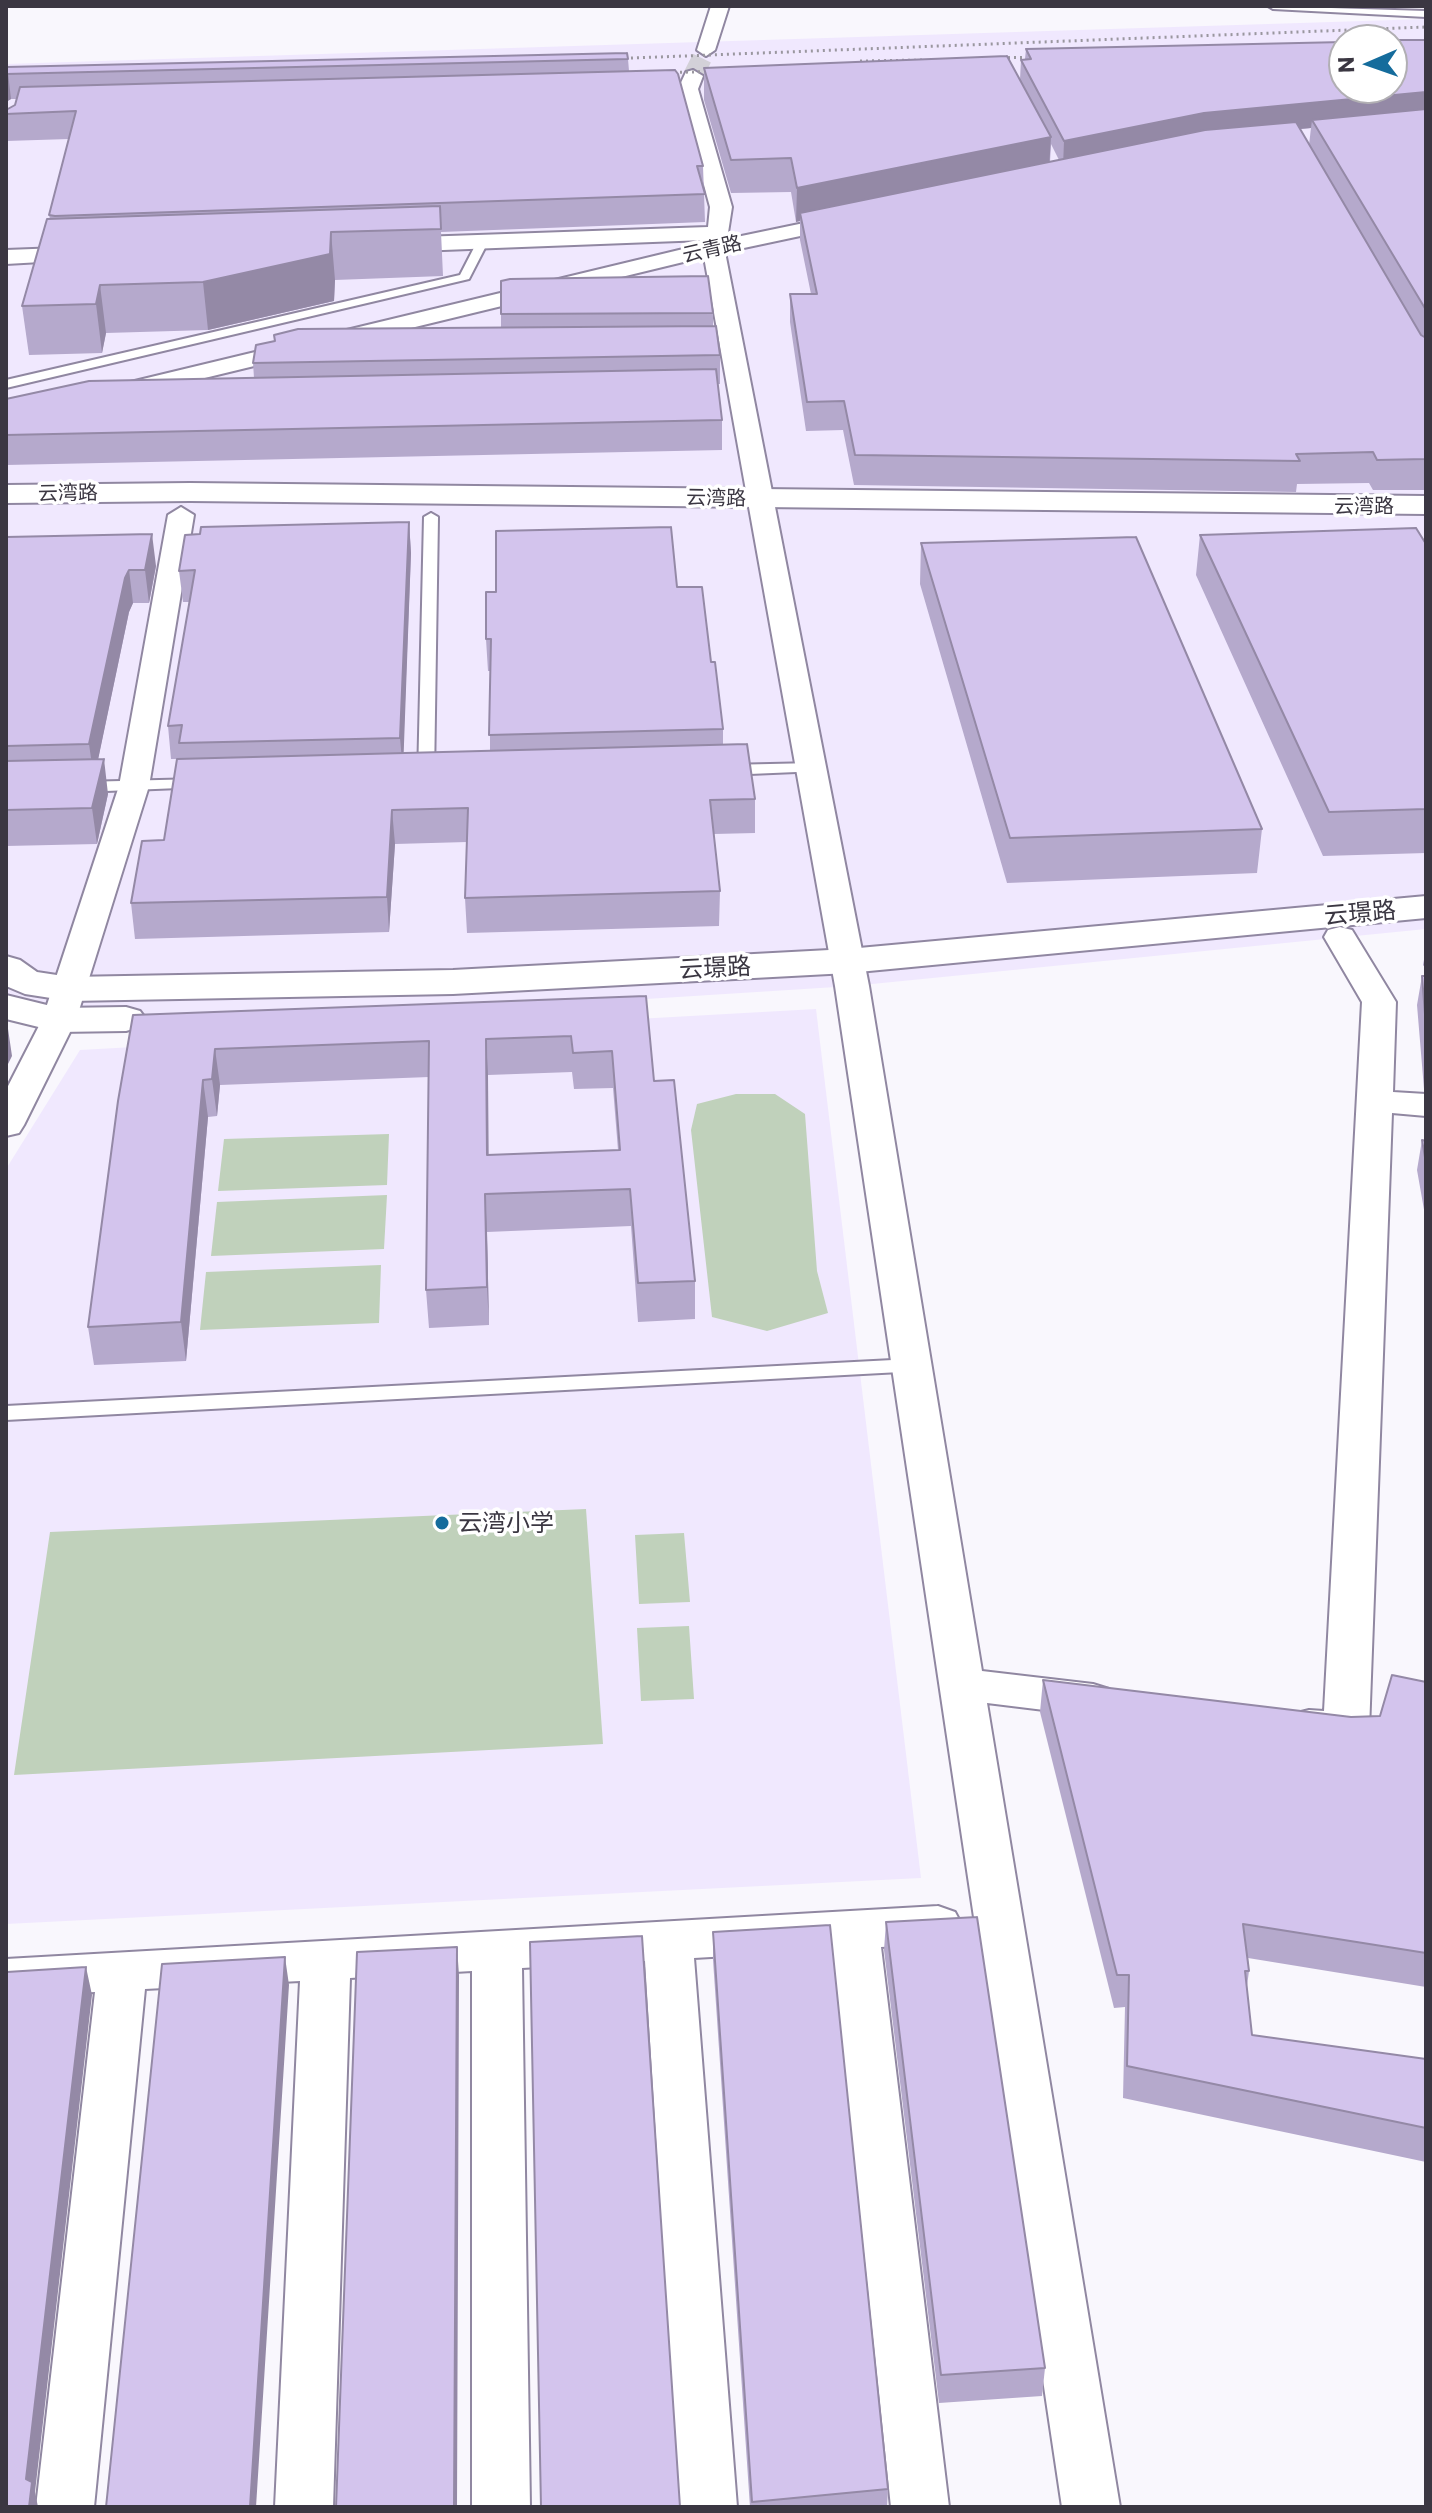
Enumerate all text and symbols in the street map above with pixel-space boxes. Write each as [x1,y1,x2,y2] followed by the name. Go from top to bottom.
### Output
[1328,24,1408,104] north arrow
[1332,56,1359,74] text: N
[680,231,744,267] street label: 云青路
[38,480,98,506] street label: 云湾路
[686,485,746,511] street label: 云湾路
[1334,494,1394,518] street label: 云湾路
[1323,896,1397,930] street label: 云璟路
[678,952,752,984] street label: 云璟路
[458,1509,554,1537] place label: 云湾小学
[433,1514,451,1532] marker: 云湾小学

